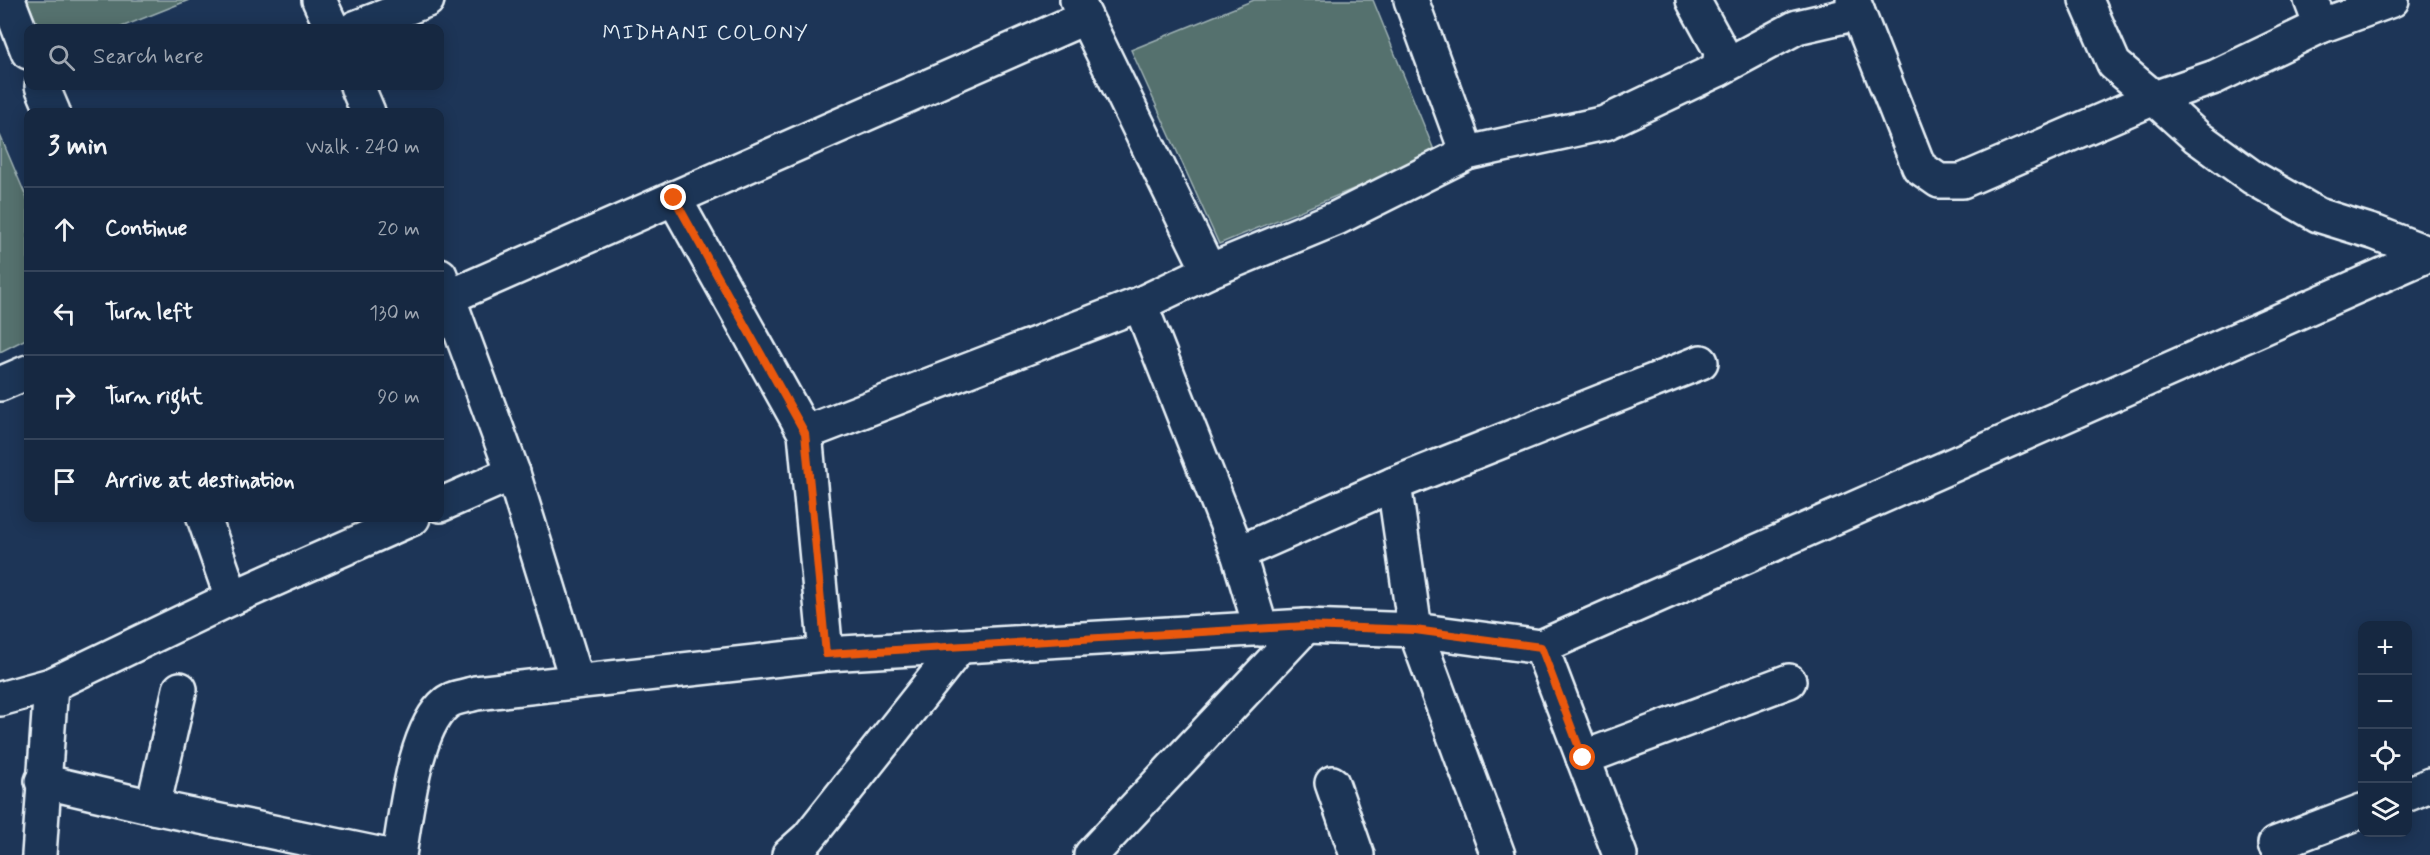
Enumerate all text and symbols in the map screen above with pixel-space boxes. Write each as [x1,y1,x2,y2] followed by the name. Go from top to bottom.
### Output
[603,19,809,47] district label: MIDHANI COLONY
[24,24,444,90] search box
[45,41,78,74] icon: search
[93,43,204,71] text: Search here
[48,130,108,164] text: 3 min
[306,134,420,161] text: Walk · 240 m
[660,184,686,210] route end
[48,213,81,246] icon: ahead
[105,215,187,243] text: Continue
[377,216,420,243] text: 20 m
[48,297,81,330] icon: left
[105,299,193,327] text: Turn left
[369,300,420,327] text: 130 m
[48,381,81,414] icon: right
[105,383,203,411] text: Turn right
[377,384,420,411] text: 90 m
[48,465,81,498] icon: arrive
[105,467,295,495] text: Arrive at destination
[2358,621,2412,837] map controls
[2358,621,2412,675] button: +
[2358,675,2412,729] button: −
[2358,729,2412,783] button: locate
[1569,744,1595,770] route start
[2358,783,2412,837] button: layers

